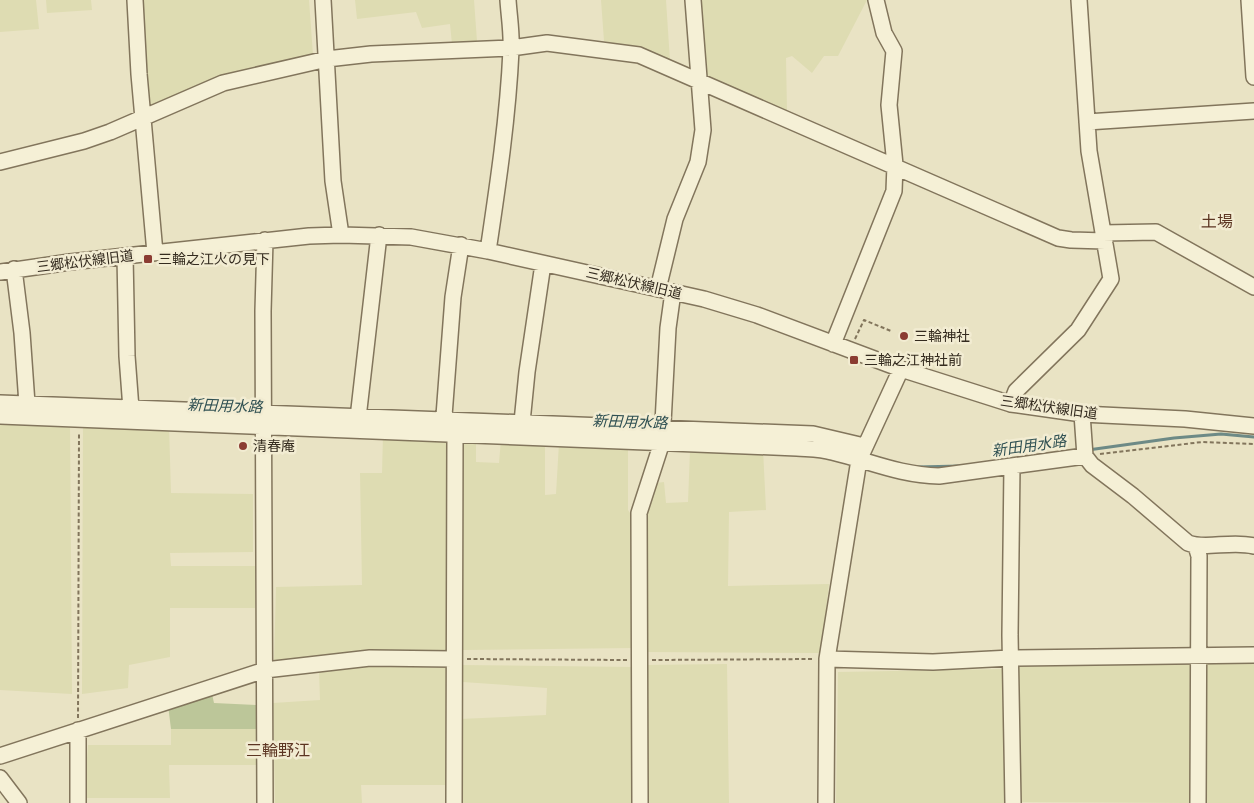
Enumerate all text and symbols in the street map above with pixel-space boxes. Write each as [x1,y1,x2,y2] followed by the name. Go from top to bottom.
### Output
[1201,212,1233,231] district label: 土場
[35,247,135,275] street label: 三郷松伏線旧道
[158,251,270,267] place label: 三輪之江火の見下
[142,253,154,265] marker: 三輪之江火の見下
[584,264,684,302] street label: 三郷松伏線旧道
[914,328,970,344] place label: 三輪神社
[898,330,910,342] marker: 三輪神社
[864,352,962,368] place label: 三輪之江神社前
[848,354,860,366] marker: 三輪之江神社前
[999,392,1099,422] street label: 三郷松伏線旧道
[187,396,265,416] water label: 新田用水路
[592,412,670,432] water label: 新田用水路
[991,432,1069,460] water label: 新田用水路
[253,438,295,454] place label: 清春庵
[237,440,249,452] marker: 清春庵
[246,741,310,760] district label: 三輪野江

